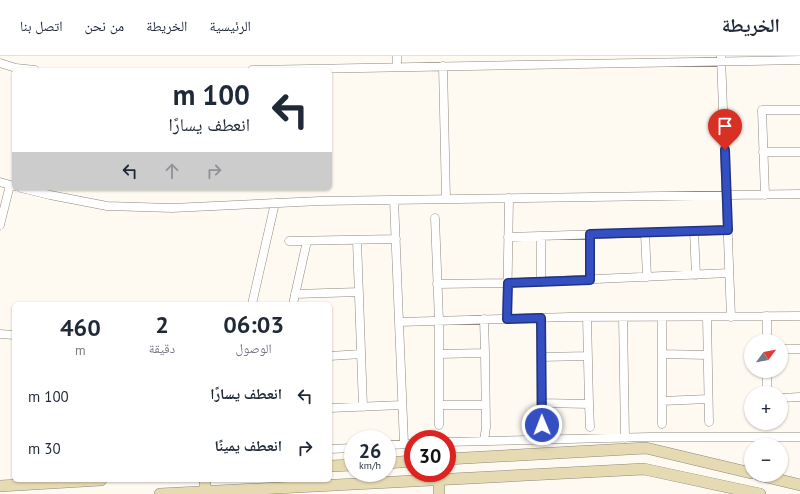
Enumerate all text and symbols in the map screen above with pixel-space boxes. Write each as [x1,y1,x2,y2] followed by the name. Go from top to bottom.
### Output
[722,13,780,37] text: الخريطة
[20,17,63,35] text: اتصل بنا
[85,17,124,35] text: من نحن
[146,17,187,35] text: الخريطة
[209,17,251,35] text: الرئيسية
[173,76,250,113] text: 100 m
[264,84,316,136] icon: left
[708,109,742,150] pin
[169,113,250,136] text: انعطف يسارًا
[714,115,736,137] icon: arrive
[119,160,141,182] icon: left
[161,160,183,182] icon: ahead
[203,160,225,182] icon: right
[155,309,169,340] text: 2
[223,309,284,340] text: 06:03
[60,312,101,343] text: 460
[744,334,788,378] north arrow
[744,334,788,482] map controls
[149,340,175,357] text: دقيقة
[236,340,272,357] text: الوصول
[75,342,86,359] text: m
[210,384,282,403] text: انعطف يسارًا
[294,385,316,407] icon: left
[744,386,788,430] button: +
[28,387,69,406] text: 100 m
[521,404,563,446] position arrow
[404,430,456,482] speed limit sign: 30
[215,436,282,455] text: انعطف يمينًا
[294,437,316,459] icon: right
[359,438,381,464] text: 26
[744,438,788,482] button: −
[28,439,61,458] text: 30 m
[359,459,381,472] text: km/h

